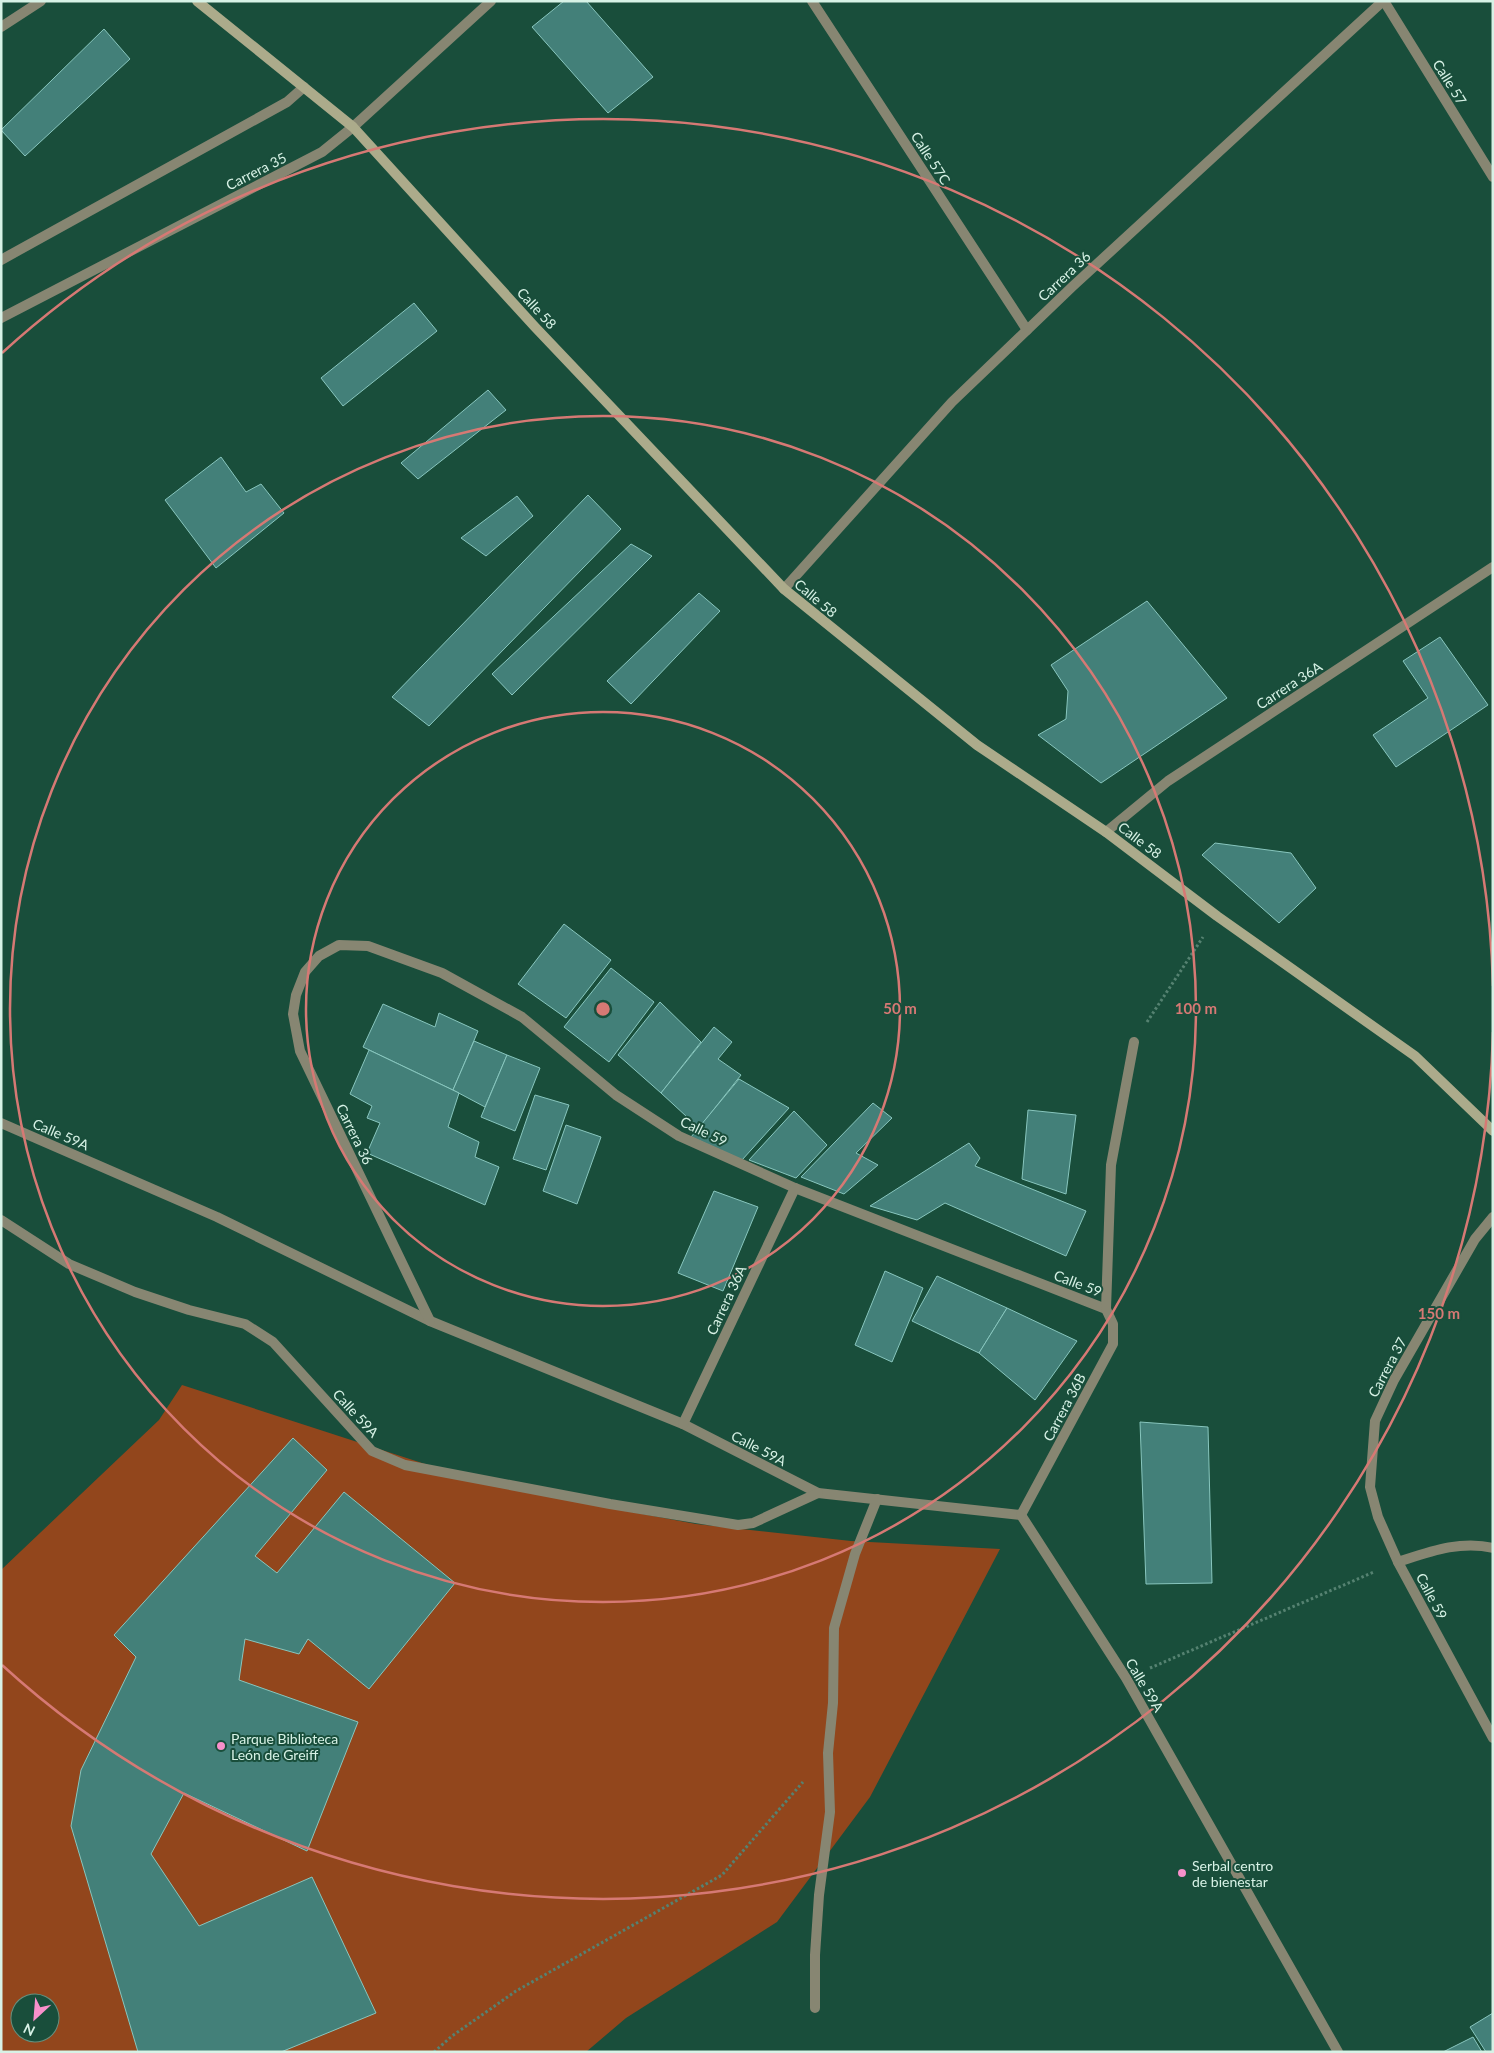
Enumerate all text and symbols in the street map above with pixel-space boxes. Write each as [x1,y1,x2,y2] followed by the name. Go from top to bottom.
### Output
[1430,56,1470,108] street label: Calle 57
[908,128,955,188] street label: Calle 57C
[223,149,289,193] street label: Carrera 35
[1034,247,1094,305] street label: Carrera 36
[514,284,560,332] street label: Calle 58
[791,575,841,621] street label: Calle 58
[1253,657,1325,713] street label: Carrera 36A
[1115,818,1165,862] street label: Calle 58
[883,999,917,1017] text: 50 m
[1175,999,1217,1017] text: 100 m
[594,1000,612,1018] centre of rings
[333,1101,377,1167] street label: Carrera 36
[678,1112,730,1150] street label: Calle 59
[30,1115,92,1154] street label: Calle 59A
[702,1262,750,1338] street label: Carrera 36A
[1052,1266,1104,1300] street label: Calle 59
[1418,1304,1460,1322] text: 150 m
[1364,1334,1410,1400] street label: Carrera 37
[1039,1370,1089,1444] street label: Carrera 36B
[329,1385,383,1441] street label: Calle 59A
[729,1427,790,1469] street label: Calle 59A
[1413,1570,1451,1622] street label: Calle 59
[1122,1655,1168,1715] street label: Calle 59A
[231,1730,338,1763] place label: Parque Biblioteca León de Greiff
[215,1740,227,1752] marker: Parque Biblioteca León de Greiff
[1192,1857,1273,1890] place label: Serbal centro de bienestar
[1176,1867,1188,1879] marker: Serbal centro de bienestar
[10,1993,60,2043] north arrow
[21,2020,38,2040] text: N

